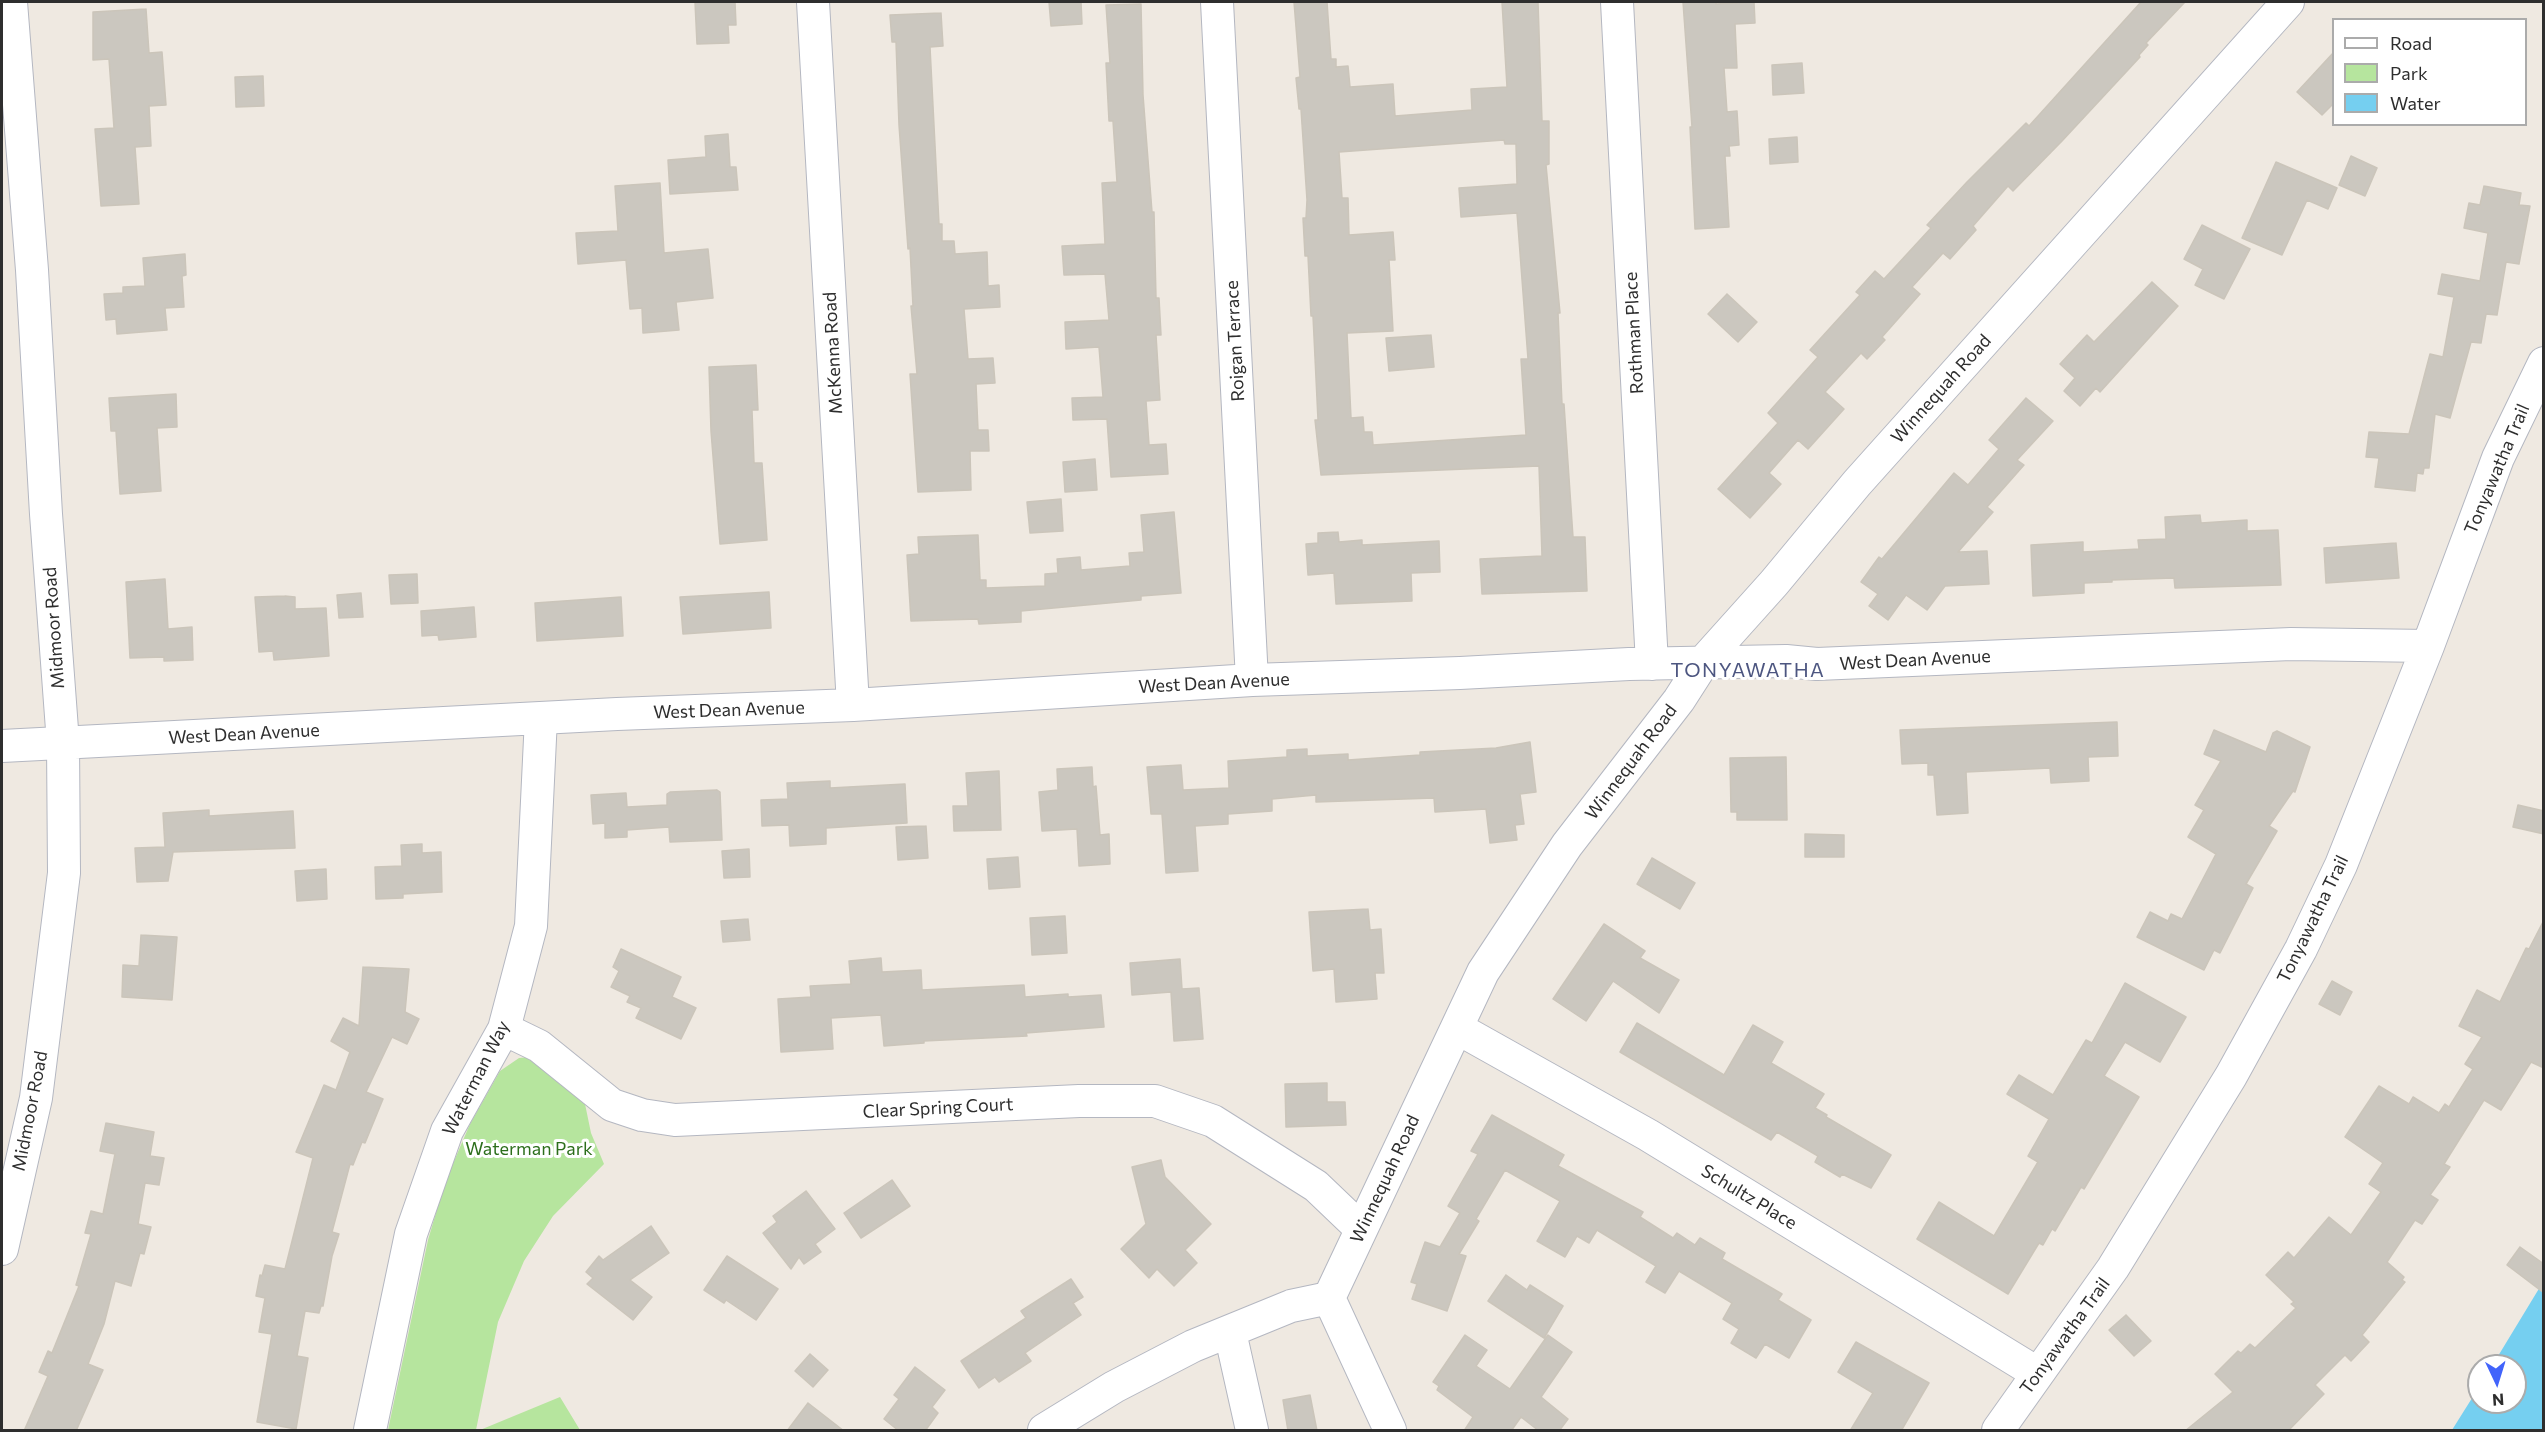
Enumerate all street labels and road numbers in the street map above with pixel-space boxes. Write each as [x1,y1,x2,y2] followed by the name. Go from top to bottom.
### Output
[1620,271,1648,395] street label: Rothman Place
[1221,280,1249,402] street label: Roigan Terrace
[819,291,847,415] street label: McKenna Road
[1887,330,1995,448] street label: Winnequah Road
[2460,401,2534,537] street label: Tonyawatha Trail
[39,566,69,690] street label: Midmoor Road
[1839,645,1991,675] street label: West Dean Avenue
[1138,668,1290,698] street label: West Dean Avenue
[653,697,805,723] street label: West Dean Avenue
[1581,700,1681,824] street label: Winnequah Road
[168,719,320,749] street label: West Dean Avenue
[2273,852,2353,986] street label: Tonyawatha Trail
[438,1017,514,1139] street label: Waterman Way
[8,1049,52,1173] street label: Midmoor Road
[862,1093,1014,1123] street label: Clear Spring Court
[1346,1111,1424,1247] street label: Winnequah Road
[1697,1160,1801,1234] street label: Schultz Place
[2015,1273,2115,1399] street label: Tonyawatha Trail

